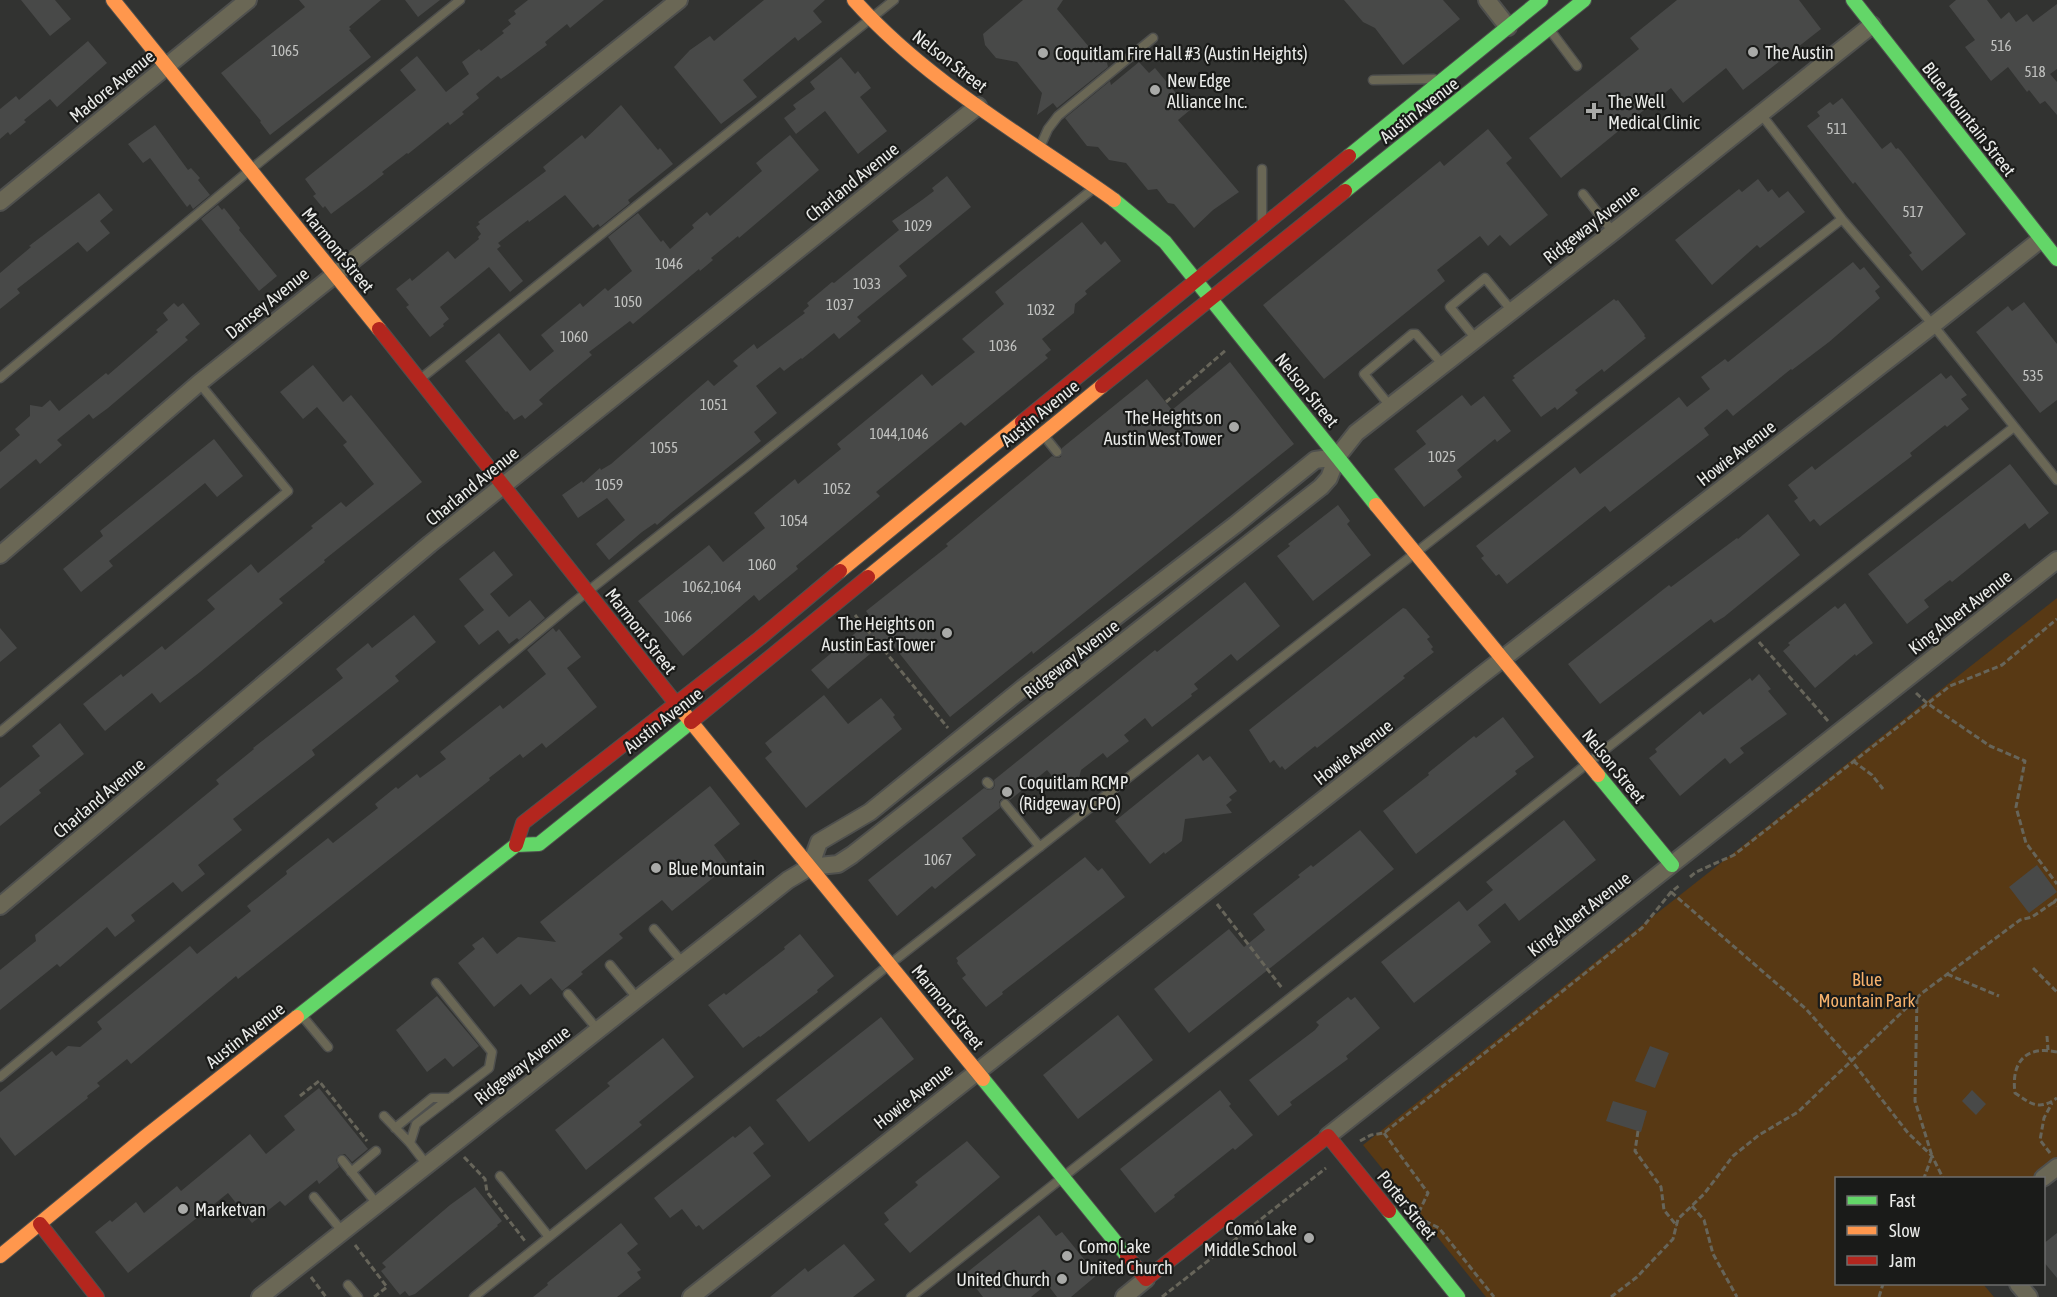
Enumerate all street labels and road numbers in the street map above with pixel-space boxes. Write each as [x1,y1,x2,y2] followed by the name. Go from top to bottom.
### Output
[908,25,992,97] street label: Nelson Street
[65,45,159,127] street label: Madore Avenue
[1918,58,2020,180] street label: Blue Mountain Street
[1375,73,1463,147] street label: Austin Avenue
[801,138,903,226] street label: Charland Avenue
[1539,180,1643,268] street label: Ridgeway Avenue
[297,203,379,297] street label: Marmont Street
[221,263,313,343] street label: Dansey Avenue
[1271,349,1343,431] street label: Nelson Street
[997,375,1083,451] street label: Austin Avenue
[1692,416,1780,490] street label: Howie Avenue
[421,442,523,530] street label: Charland Avenue
[1904,565,2016,659] street label: King Albert Avenue
[601,584,681,678] street label: Marmont Street
[1019,615,1123,703] street label: Ridgeway Avenue
[619,683,707,757] street label: Austin Avenue
[1309,715,1397,789] street label: Howie Avenue
[1578,725,1650,807] street label: Nelson Street
[49,754,149,842] street label: Charland Avenue
[1523,867,1635,961] street label: King Albert Avenue
[907,960,989,1054] street label: Marmont Street
[201,998,289,1072] street label: Austin Avenue
[470,1021,574,1109] street label: Ridgeway Avenue
[869,1059,957,1133] street label: Howie Avenue
[1373,1166,1441,1244] street label: Porter Street

